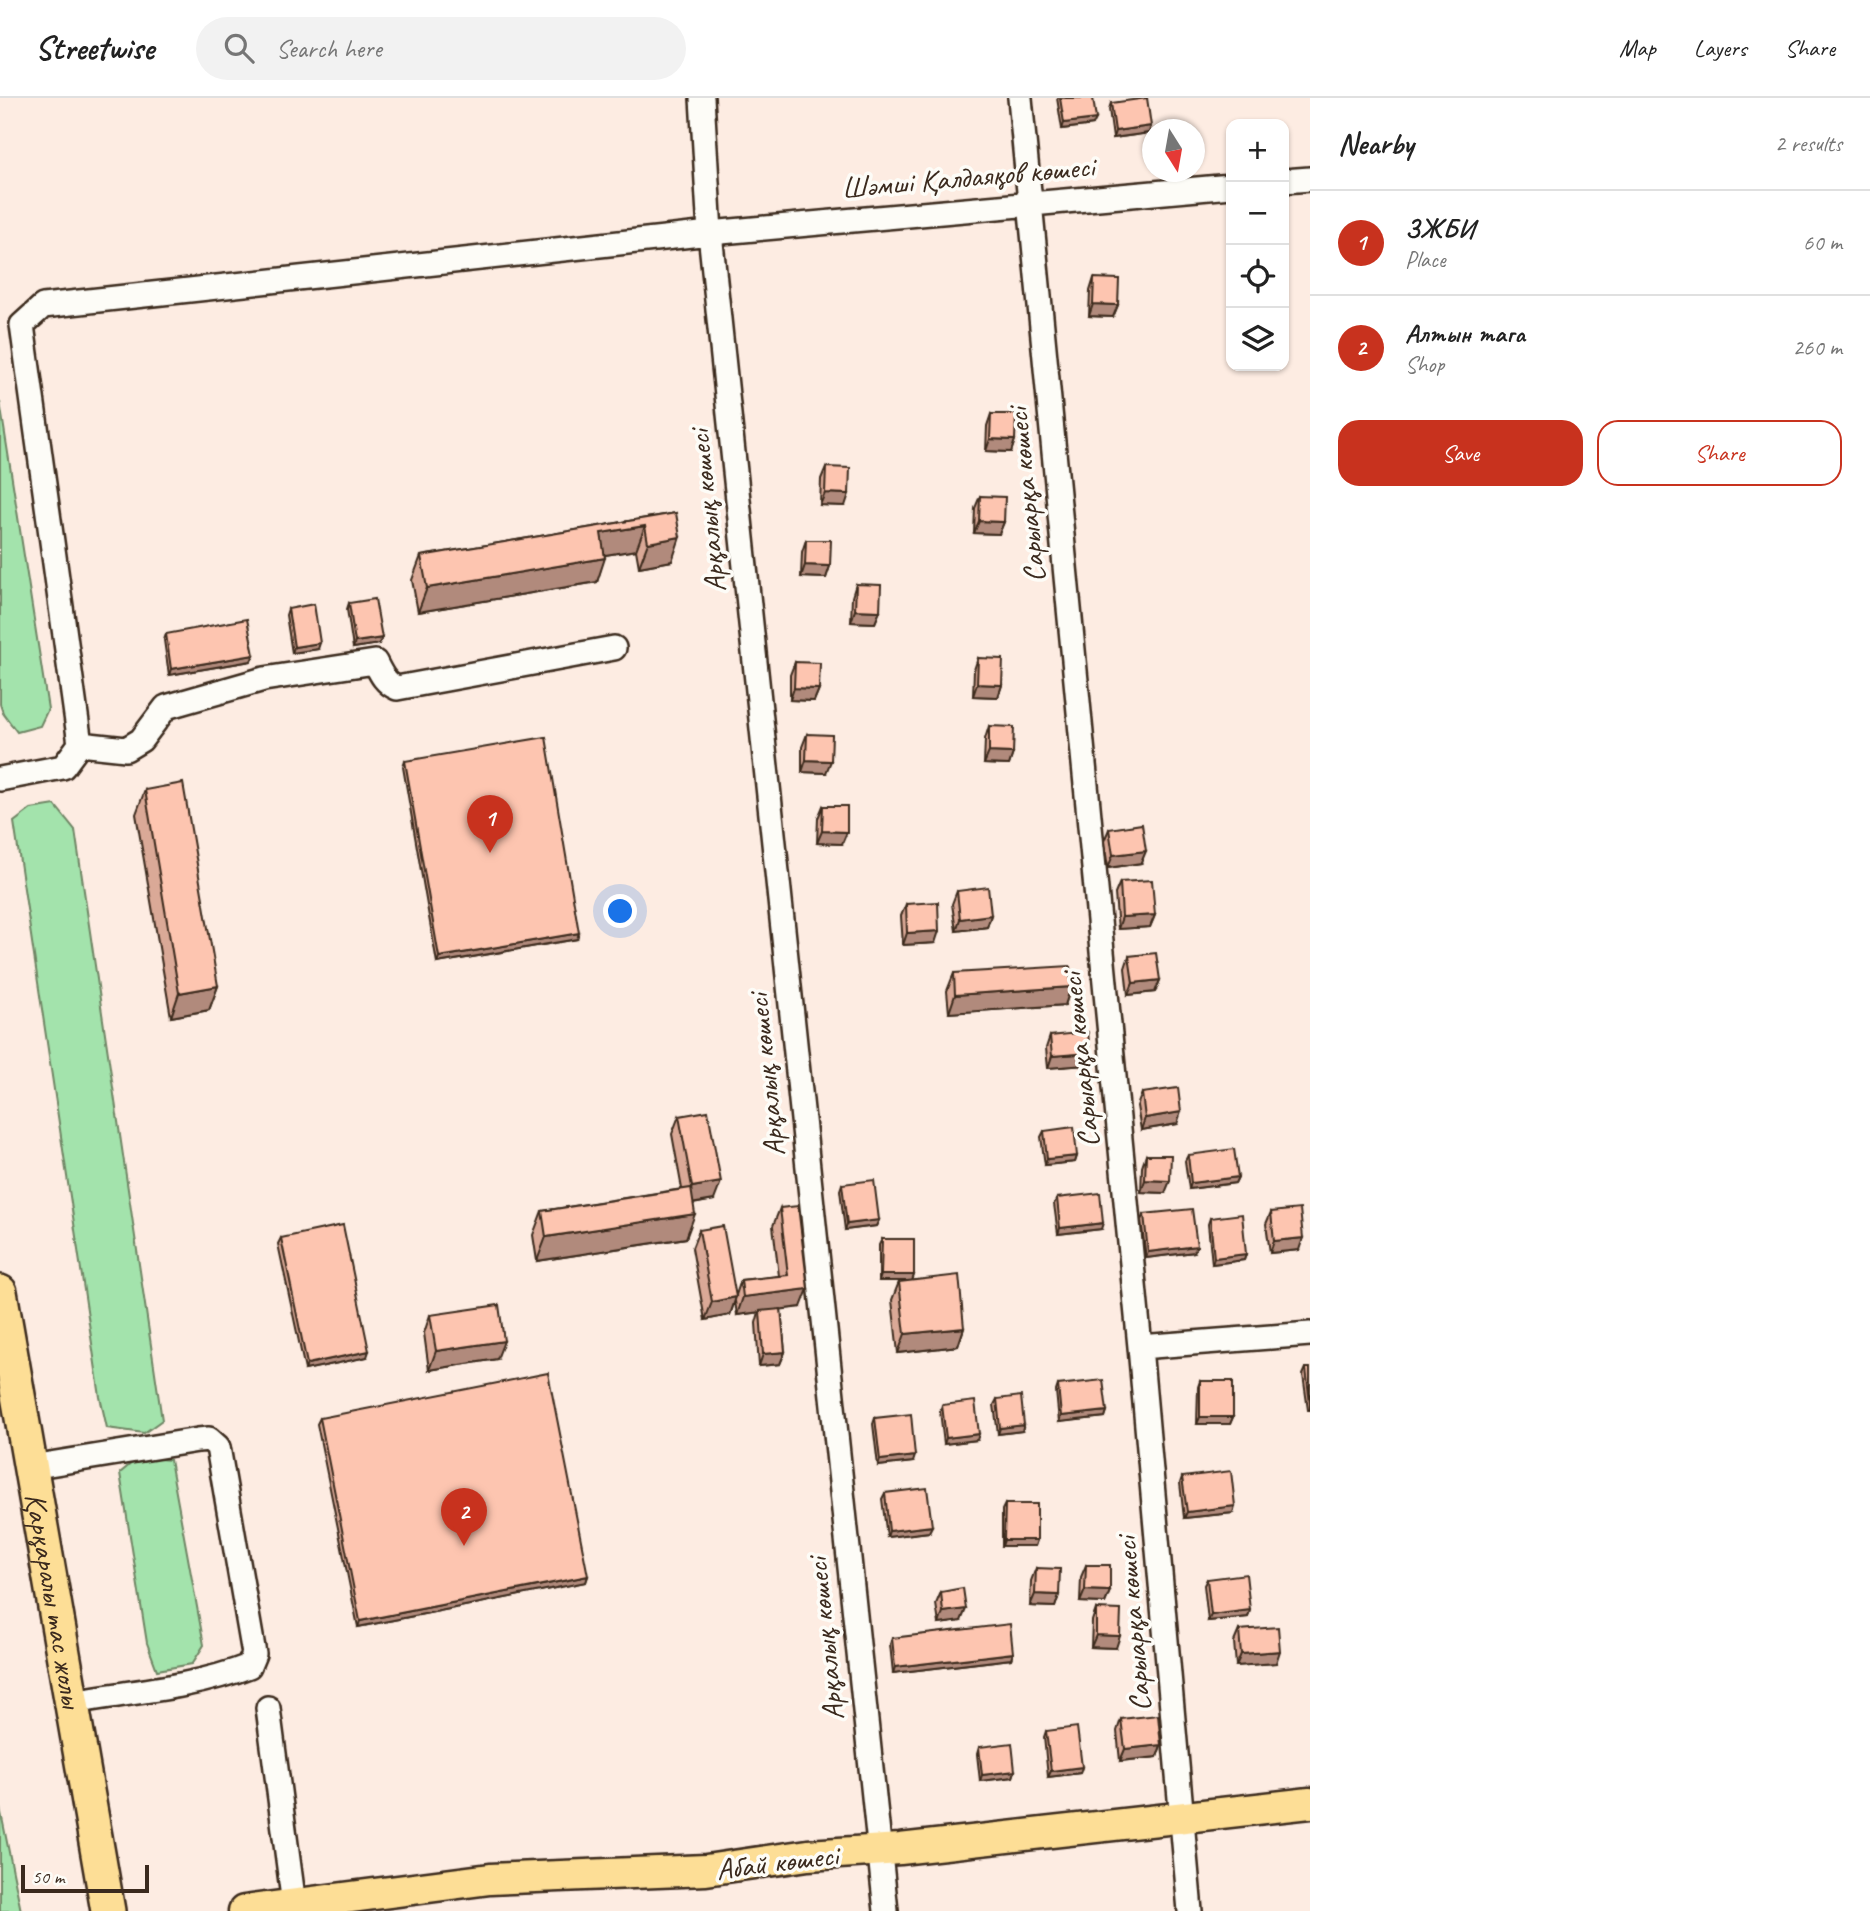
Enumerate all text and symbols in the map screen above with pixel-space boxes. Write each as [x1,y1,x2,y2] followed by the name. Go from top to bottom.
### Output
[196,17,686,80] search box
[35,27,154,69] text: Streetwise
[220,29,258,67] icon: search
[276,32,382,65] text: Search here
[1619,33,1656,63] text: Map
[1694,33,1747,63] text: Layers
[1785,33,1835,63] text: Share
[1142,119,1205,182] north arrow
[1226,119,1289,371] map controls
[1226,119,1289,182] button: +
[1338,125,1414,163] text: Nearby
[1775,129,1842,158] text: 2 results
[840,147,1099,207] street label: Шәмші Қалдаяқов көшесі
[1226,182,1289,245] button: −
[1405,212,1474,245] text: ЗЖБИ
[1356,228,1366,257] text: 1
[1803,228,1842,257] text: 60 m
[1226,245,1289,308] button: locate
[1405,245,1445,274] text: Place
[1226,308,1289,371] button: layers
[1405,317,1525,350] text: Алтын тага
[1356,333,1366,362] text: 2
[1793,333,1842,362] text: 260 m
[1405,350,1444,379] text: Shop
[998,402,1054,584] street label: Сарыарқа көшесі
[1338,420,1583,486] button: Save
[1597,420,1842,486] button: Share
[679,424,734,594] street label: Арқалық көшесі
[467,795,513,853] pin: 1
[603,894,637,928] your location
[1052,967,1108,1149] street label: Сарыарқа көшесі
[738,988,793,1158] street label: Арқалық көшесі
[441,1488,487,1546] pin: 2
[16,1490,92,1713] street label: Қарқаралы тас жолы
[1106,1532,1160,1713] street label: Сарыарқа көшесі
[797,1552,852,1722] street label: Арқалық көшесі
[714,1835,843,1888] street label: Абай көшесі
[21,1862,149,1894] scale bar
[32,1865,64,1889] text: 50 m

